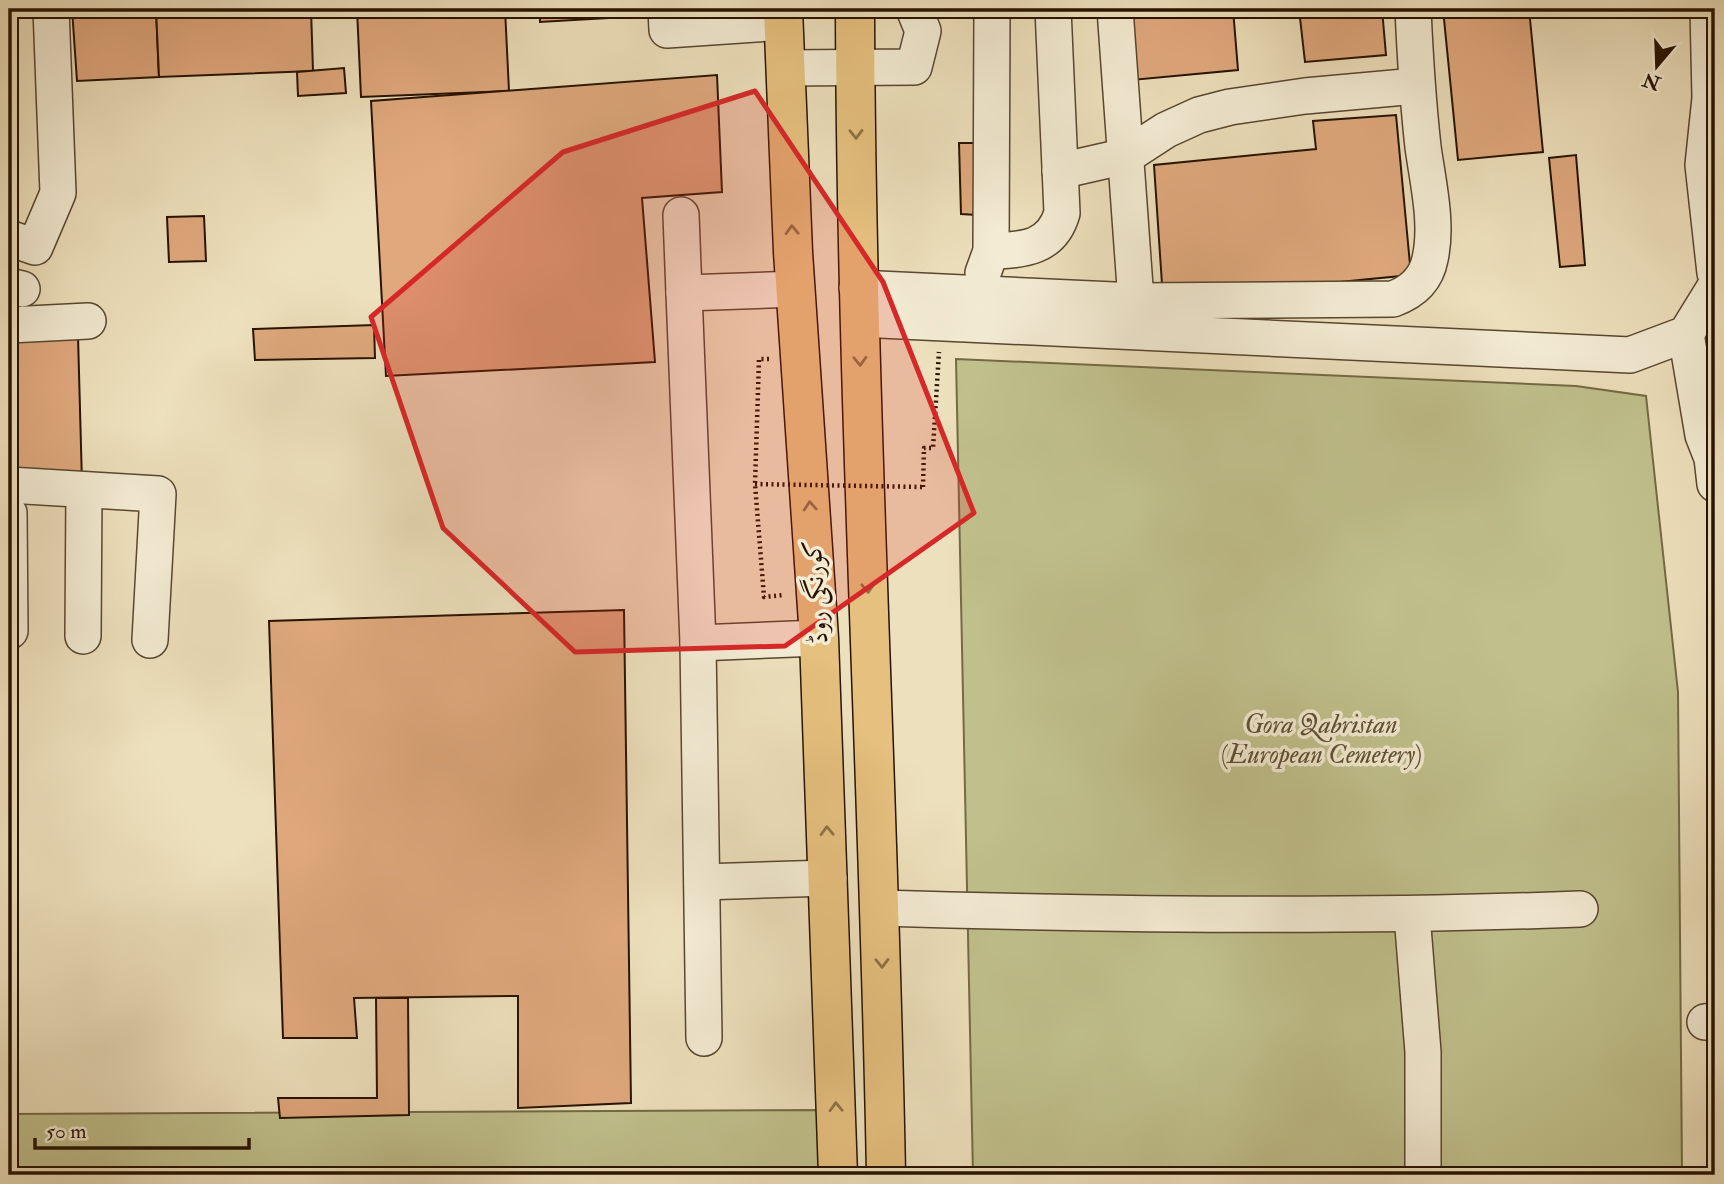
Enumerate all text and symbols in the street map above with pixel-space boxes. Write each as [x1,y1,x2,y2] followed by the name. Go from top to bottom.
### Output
[1622,32,1692,102] north arrow
[1639,67,1665,96] text: N
[848,129,864,139] one-way arrow
[785,224,800,235] one-way arrow
[853,356,868,367] one-way arrow
[803,500,818,511] one-way arrow
[796,539,837,645] street label: کورنگی روڈ
[861,583,876,594] one-way arrow
[1220,709,1422,771] park label: Gora Qabristan (European Cemetery)
[819,825,834,836] one-way arrow
[874,958,890,968] one-way arrow
[828,1101,843,1112] one-way arrow
[35,1107,248,1151] scale bar
[46,1118,87,1145] text: 50 m

